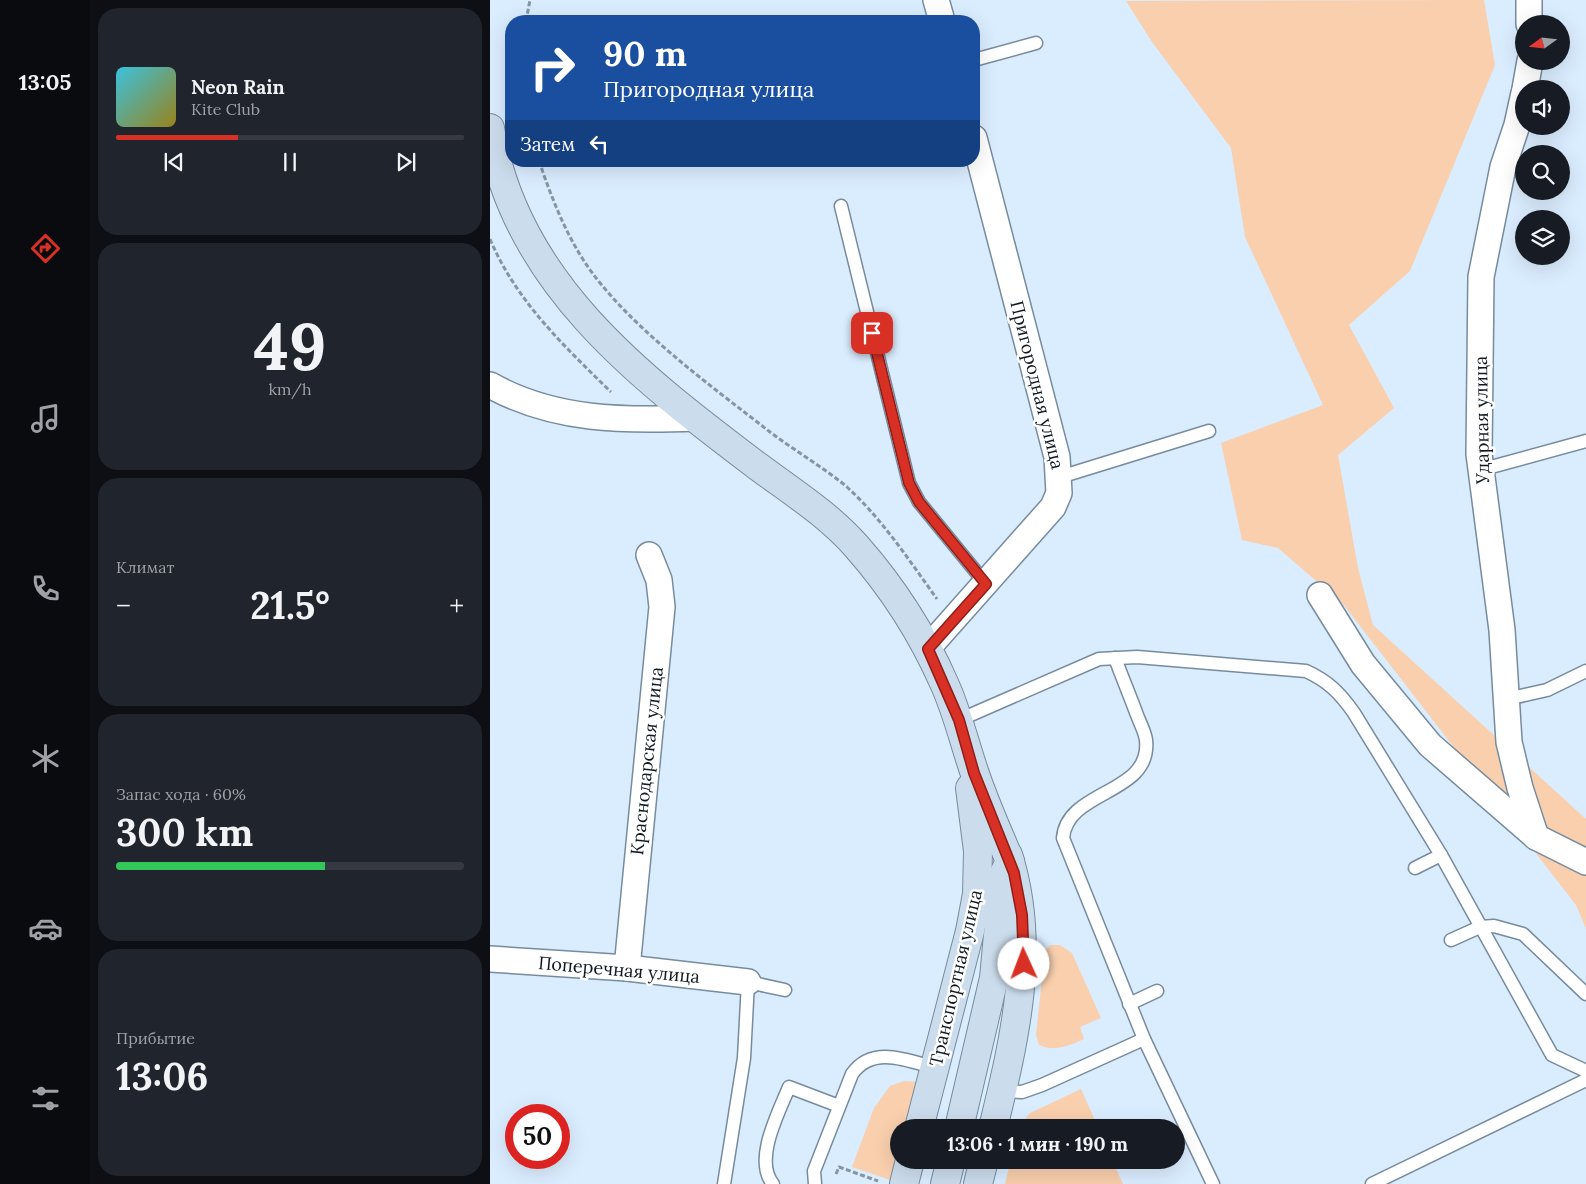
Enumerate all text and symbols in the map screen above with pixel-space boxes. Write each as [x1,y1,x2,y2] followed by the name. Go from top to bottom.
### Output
[1515,15,1570,70] north arrow
[1515,15,1570,265] map controls
[603,31,687,76] text: 90 m
[520,35,585,100] icon: right
[19,68,71,96] text: 13:05
[191,75,285,99] text: Neon Rain
[603,75,814,103] text: Пригородная улица
[1515,80,1570,135] button: sound
[191,99,260,119] text: Kite Club
[585,130,613,158] icon: left
[520,132,575,156] text: Затем
[1515,145,1570,200] button: search
[160,148,188,176] icon: previous
[276,148,304,176] icon: pause
[392,148,420,176] icon: next
[1515,210,1570,265] button: layers
[28,231,63,266] icon: directions
[1005,298,1070,472] street label: Пригородная улица
[254,305,327,388] text: 49
[851,312,893,354] pin
[858,319,886,347] icon: arrive
[1469,356,1494,485] street label: Ударная улица
[268,379,312,399] text: km/h
[28,401,63,436] icon: music
[116,557,174,577] text: Климат
[28,571,63,606] icon: phone
[250,581,330,629] text: 21.5°
[116,588,131,624] text: −
[449,588,464,624] text: +
[625,666,668,856] street label: Краснодарская улица
[28,741,63,776] icon: climate
[116,784,246,804] text: Запас хода · 60%
[116,808,253,856] text: 300 km
[924,887,987,1068] street label: Транспортная улица
[28,911,63,946] icon: car
[997,937,1049,989] position arrow
[537,951,701,988] street label: Поперечная улица
[116,1028,195,1048] text: Прибытие
[116,1052,208,1100] text: 13:06
[28,1081,63,1116] icon: filters
[505,1104,570,1169] speed limit sign: 50
[947,1132,1128,1156] text: 13:06 · 1 мин · 190 m

